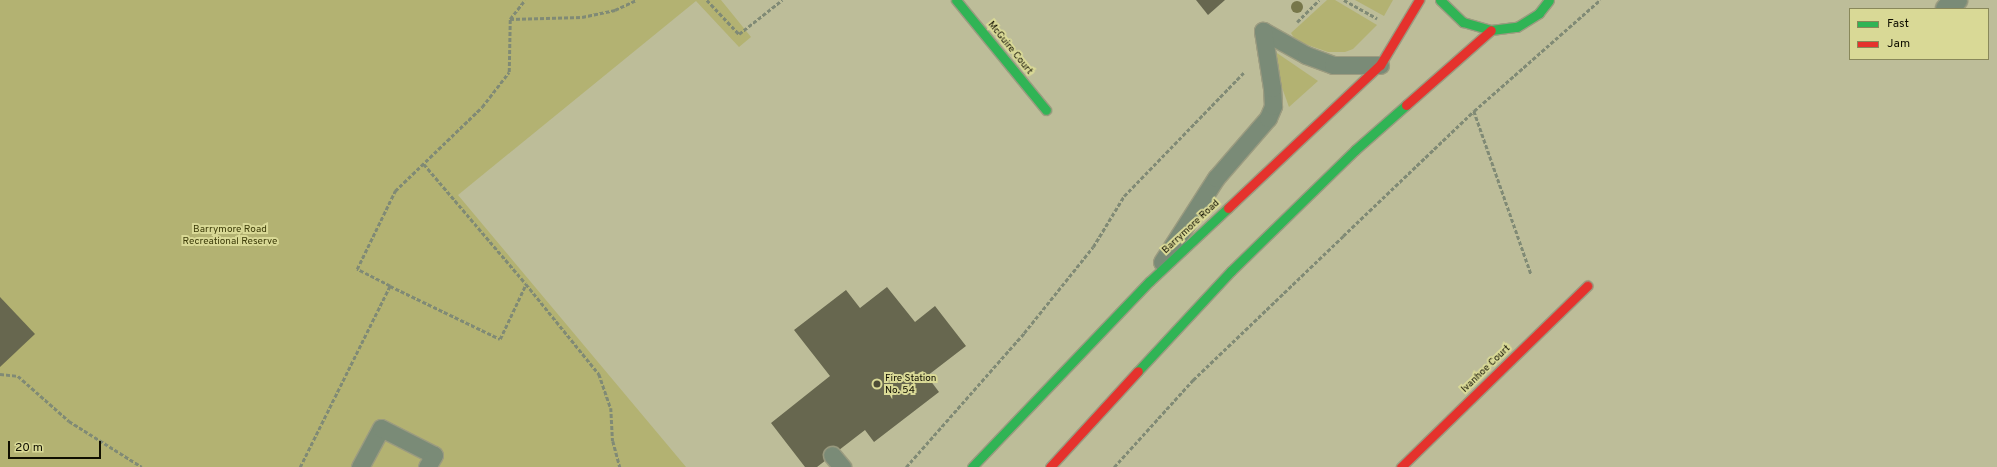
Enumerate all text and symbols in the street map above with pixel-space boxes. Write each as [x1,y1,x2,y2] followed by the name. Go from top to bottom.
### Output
[1849,8,1989,60] legend
[1887,16,1909,32] text: Fast
[985,19,1035,77] street label: McGuire Court
[1887,36,1910,52] text: Jam
[1160,197,1222,257] street label: Barrymore Road
[183,223,277,246] park label: Barrymore Road Recreational Reserve
[1459,343,1513,395] street label: Ivanhoe Court
[885,372,936,396] place label: Fire Station No. 54
[872,379,882,389] marker: Fire Station No. 54
[10,433,103,459] scale bar
[15,440,43,456] text: 20 m

